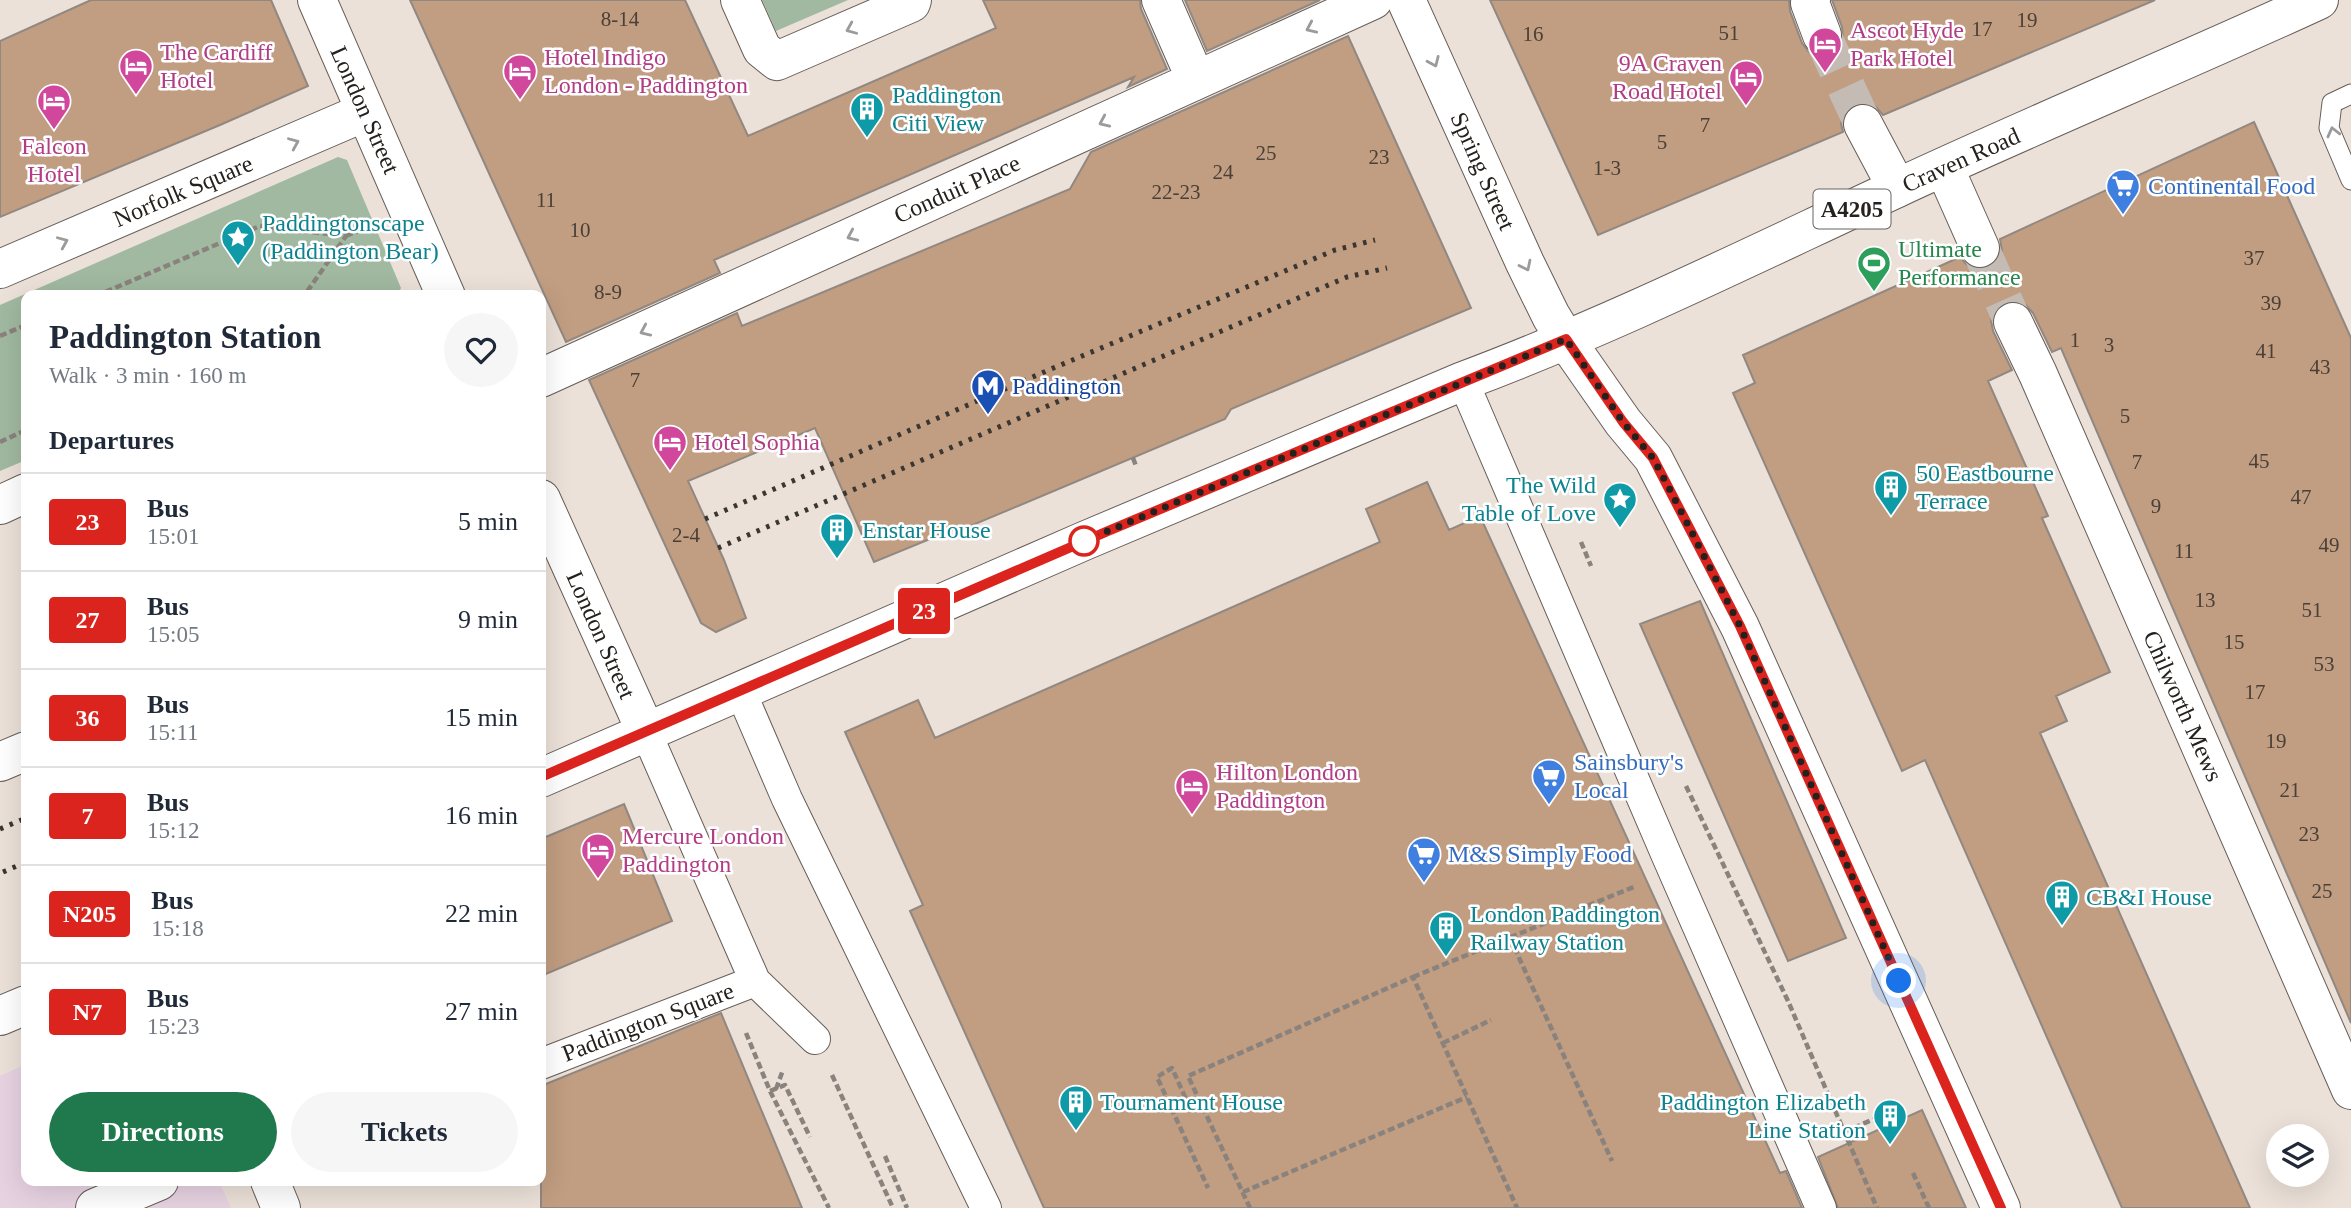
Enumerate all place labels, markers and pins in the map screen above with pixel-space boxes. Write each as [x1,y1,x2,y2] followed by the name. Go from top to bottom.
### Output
[1850,17,1964,71] place label: Ascot Hyde Park Hotel
[1806,25,1844,74] hotel icon: Ascot Hyde Park Hotel
[160,39,272,93] place label: The Cardiff Hotel
[544,44,748,98] place label: Hotel Indigo London - Paddington
[117,47,155,96] hotel icon: The Cardiff Hotel
[1612,50,1722,104] place label: 9A Craven Road Hotel
[501,52,539,101] hotel icon: Hotel Indigo London - Paddington
[1727,58,1765,107] hotel icon: 9A Craven Road Hotel
[35,82,73,131] hotel icon: Falcon Hotel
[892,82,1001,136] place label: Paddington Citi View
[848,90,886,139] building icon: Paddington Citi View
[21,133,87,187] place label: Falcon Hotel
[2104,167,2142,216] supermarket icon: Continental Food
[2148,173,2315,199] place label: Continental Food
[262,210,439,264] place label: Paddingtonscape (Paddington Bear)
[219,218,257,267] place icon: Paddingtonscape (Paddington Bear)
[1898,236,2021,290] place label: Ultimate Performance
[1855,244,1893,293] sports icon: Ultimate Performance
[969,367,1007,416] metro station icon: Paddington
[1012,373,1121,399] place label: Paddington
[651,423,689,472] hotel icon: Hotel Sophia
[694,429,820,455] place label: Hotel Sophia
[1916,460,2054,514] place label: 50 Eastbourne Terrace
[1872,468,1910,517] building icon: 50 Eastbourne Terrace
[1462,472,1596,526] place label: The Wild Table of Love
[1601,480,1639,529] place icon: The Wild Table of Love
[818,511,856,560] building icon: Enstar House
[862,517,991,543] place label: Enstar House
[1069,526,1099,556] unlabelled marker
[1574,749,1684,803] place label: Sainsbury's Local
[1530,757,1568,806] supermarket icon: Sainsbury's Local
[1216,759,1358,813] place label: Hilton London Paddington
[1173,767,1211,816] hotel icon: Hilton London Paddington
[622,823,784,877] place label: Mercure London Paddington
[579,831,617,880] hotel icon: Mercure London Paddington
[1405,835,1443,884] supermarket icon: M&S Simply Food
[1448,841,1632,867] place label: M&S Simply Food
[2043,878,2081,927] building icon: CB&I House
[2086,884,2212,910] place label: CB&I House
[1470,901,1660,955] place label: London Paddington Railway Station
[1427,909,1465,958] building icon: London Paddington Railway Station
[1057,1083,1095,1132] building icon: Tournament House
[1100,1089,1283,1115] place label: Tournament House
[1660,1089,1866,1143] place label: Paddington Elizabeth Line Station
[1871,1097,1909,1146] building icon: Paddington Elizabeth Line Station

